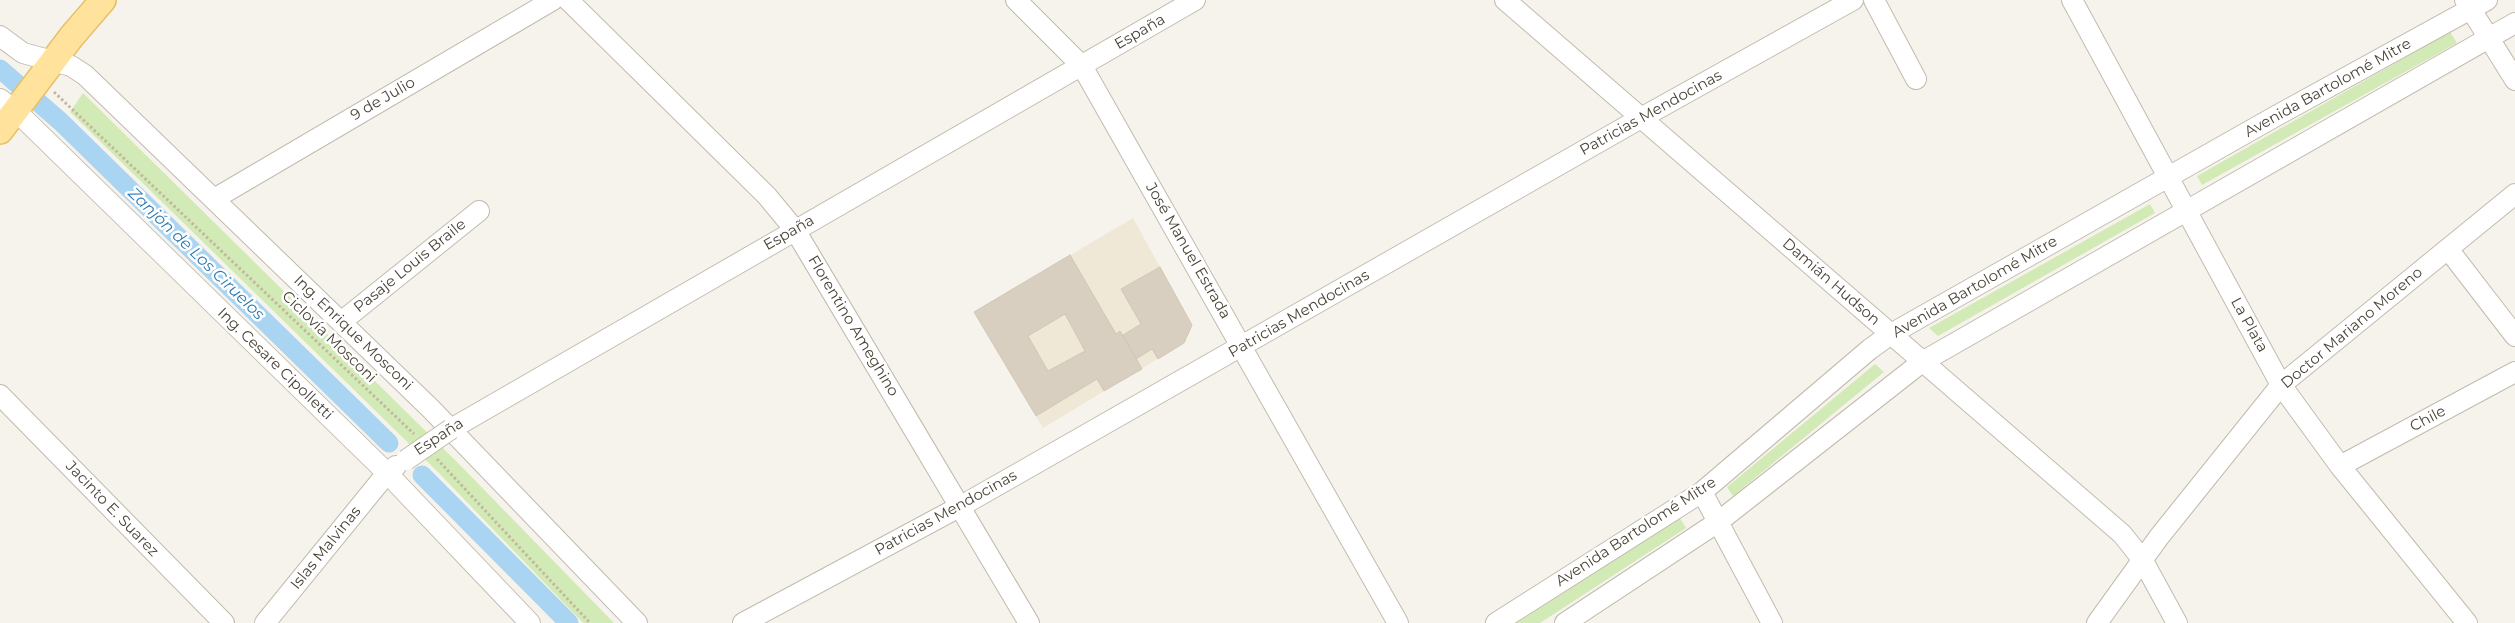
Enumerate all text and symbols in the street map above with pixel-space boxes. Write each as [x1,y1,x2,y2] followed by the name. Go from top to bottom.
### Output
[1112,10,1168,54] street label: España
[2242,35,2414,141] street label: Avenida Bartolomé Mitre
[1577,66,1725,160] street label: Patricias Mendocinas
[348,73,418,125] street label: 9 de Julio
[1142,180,1234,322] street label: José Manuel Estrada
[124,184,268,324] water label: Zanjón de Los Ciruelos
[761,211,817,255] street label: España
[350,215,470,317] street label: Pasaje Louis Braile
[1889,232,2061,342] street label: Avenida Bartolomé Mitre
[1779,235,1883,329] street label: Damián Hudson
[804,252,902,400] street label: Florentino Ameghino
[2278,264,2426,392] street label: Doctor Mariano Moreno
[1225,266,1373,362] street label: Patricias Mendocinas
[290,272,416,394] street label: Ing. Enrique Mosconi
[278,287,380,387] street label: Ciclovía Mosconi
[2227,294,2271,356] street label: La Plata
[213,304,337,424] street label: Ing. Cesare Cipolletti
[2407,402,2449,436] street label: Chile
[411,414,467,460] street label: España
[62,457,162,561] street label: Jacinto E. Suarez
[872,466,1020,560] street label: Patricias Mendocinas
[1552,473,1720,591] street label: Avenida Bartolomé Mitre
[287,503,365,593] street label: Islas Malvinas

